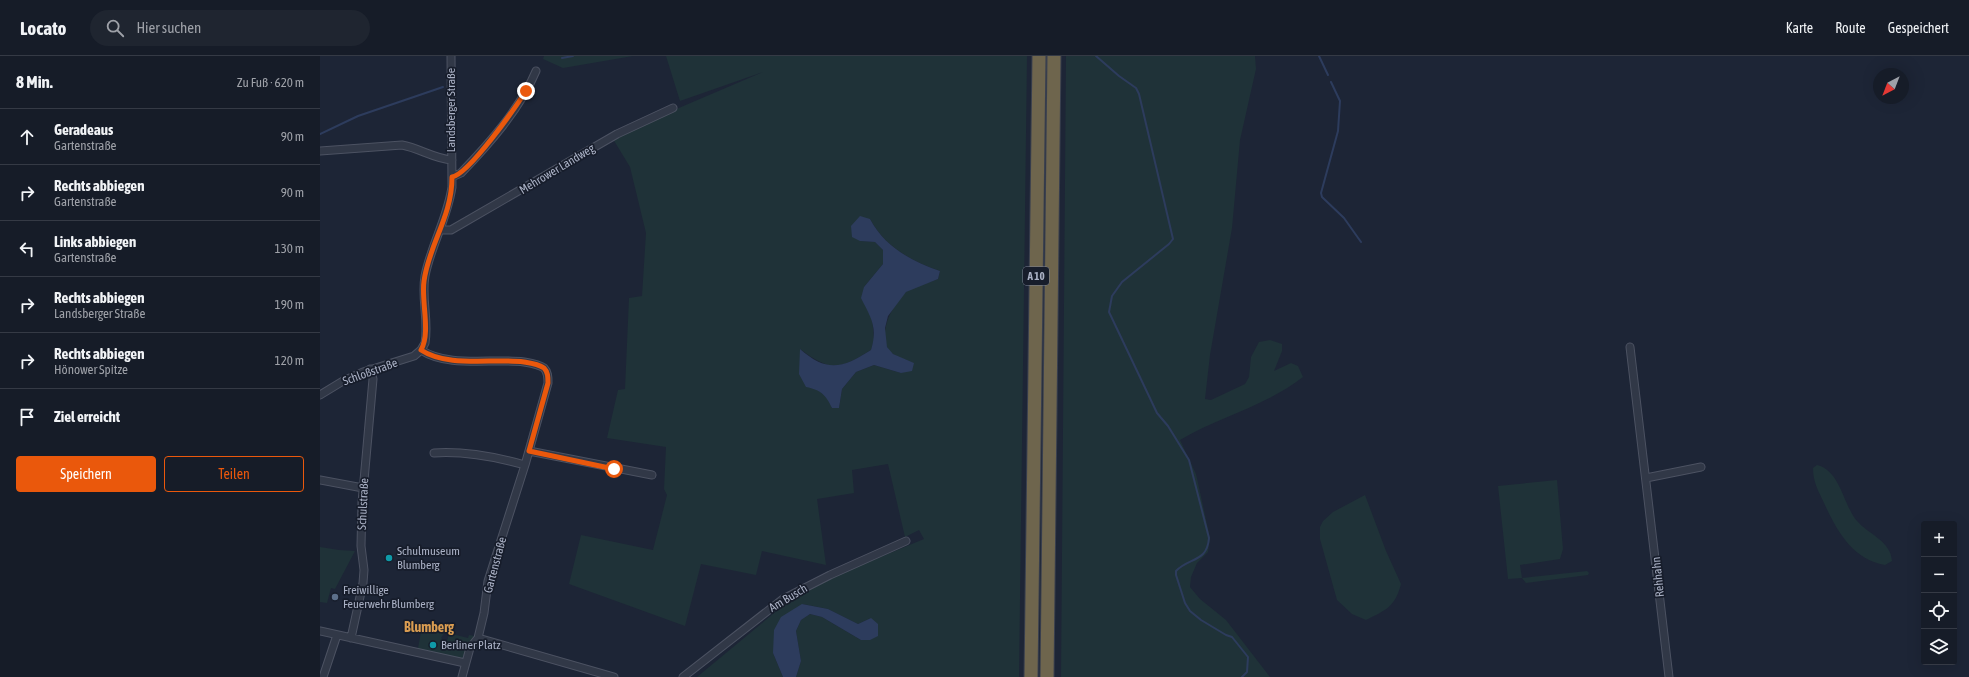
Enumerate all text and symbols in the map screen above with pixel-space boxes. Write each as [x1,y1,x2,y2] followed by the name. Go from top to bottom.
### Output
[90,10,370,46] search box
[20,17,66,39] text: Locato
[104,17,126,39] icon: search
[136,19,201,36] text: Hier suchen
[1786,20,1813,36] text: Karte
[1835,20,1866,36] text: Route
[1888,20,1949,36] text: Gespeichert
[444,68,458,152] street label: Landsberger Straße
[1873,68,1909,104] north arrow
[16,72,53,92] text: 8 Min.
[237,75,304,90] text: Zu Fuß · 620 m
[517,82,535,100] route end
[54,121,113,138] text: Geradeaus
[16,126,38,148] icon: ahead
[281,129,304,144] text: 90 m
[54,138,116,153] text: Gartenstraße
[517,141,598,197] street label: Mehrower Landweg
[54,177,144,194] text: Rechts abbiegen
[16,182,38,204] icon: right
[281,185,304,200] text: 90 m
[54,194,116,209] text: Gartenstraße
[54,233,136,250] text: Links abbiegen
[16,238,38,260] icon: left
[275,241,304,256] text: 130 m
[54,250,116,265] text: Gartenstraße
[1023,267,1049,285] road number: A 10
[54,289,144,306] text: Rechts abbiegen
[16,294,38,316] icon: right
[275,297,304,312] text: 190 m
[54,306,145,321] text: Landsberger Straße
[54,345,144,362] text: Rechts abbiegen
[16,350,38,372] icon: right
[275,353,304,368] text: 120 m
[341,356,399,388] street label: Schloßstraße
[54,362,128,377] text: Hönower Spitze
[16,406,38,428] icon: arrive
[54,408,120,425] text: Ziel erreicht
[16,456,156,492] button: Speichern
[164,456,304,492] button: Teilen
[605,460,623,478] route start
[355,478,371,530] street label: Schulstraße
[1921,521,1957,665] map controls
[1921,521,1957,557] button: +
[481,535,509,595] street label: Gartenstraße
[397,544,460,572] place label: Schulmuseum Blumberg
[384,553,394,563] marker: Schulmuseum Blumberg
[1649,556,1667,598] street label: Rehhahn
[1921,557,1957,593] button: −
[766,581,810,615] street label: Am Busch
[343,583,435,611] place label: Freiwillige Feuerwehr Blumberg
[330,592,340,602] marker: Freiwillige Feuerwehr Blumberg
[1921,593,1957,629] button: locate
[404,619,455,635] district label: Blumberg
[1921,629,1957,665] button: layers
[441,638,501,652] place label: Berliner Platz
[428,640,438,650] marker: Berliner Platz

